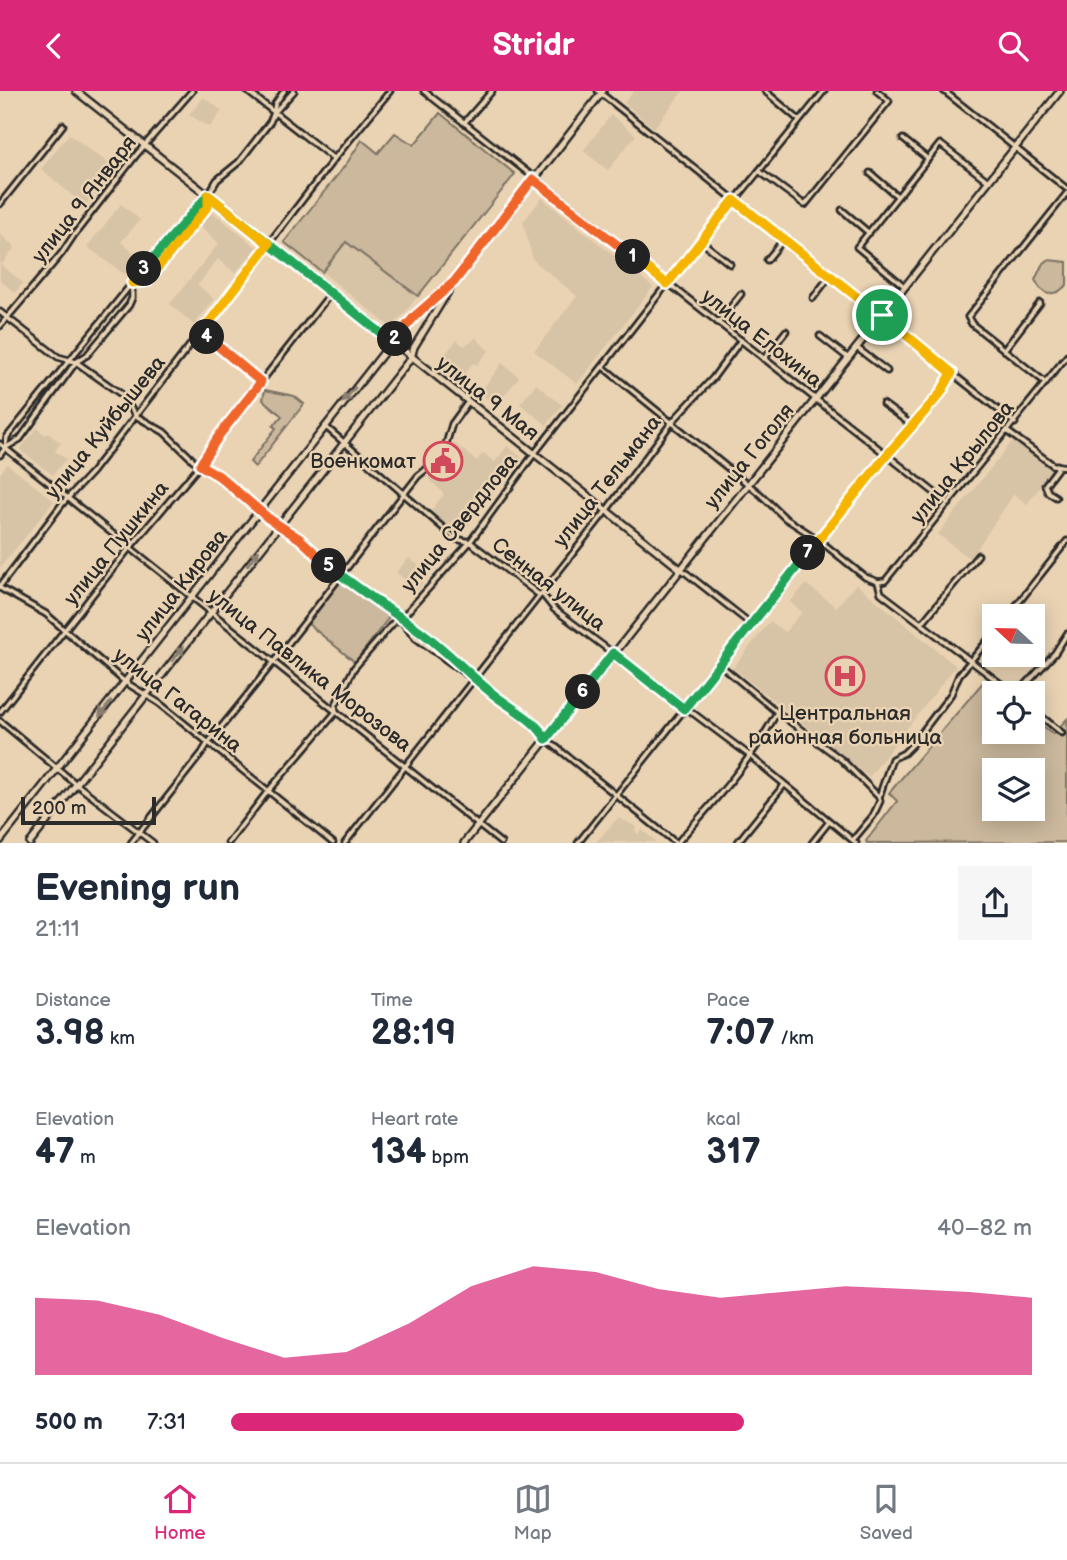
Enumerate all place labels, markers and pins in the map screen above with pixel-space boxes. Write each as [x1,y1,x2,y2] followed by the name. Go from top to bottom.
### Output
[616,239,650,275] pin: 1
[127,251,162,287] pin: 3
[852,285,912,345] pin
[190,320,224,355] pin: 4
[378,321,412,357] pin: 2
[422,440,464,482] public building icon: Военкомат
[310,449,416,474] place label: Военкомат
[790,535,826,571] pin: 7
[312,549,346,583] pin: 5
[824,655,866,697] hospital icon: Центральная районная больница
[566,675,600,709] pin: 6
[748,701,942,750] place label: Центральная районная больница

